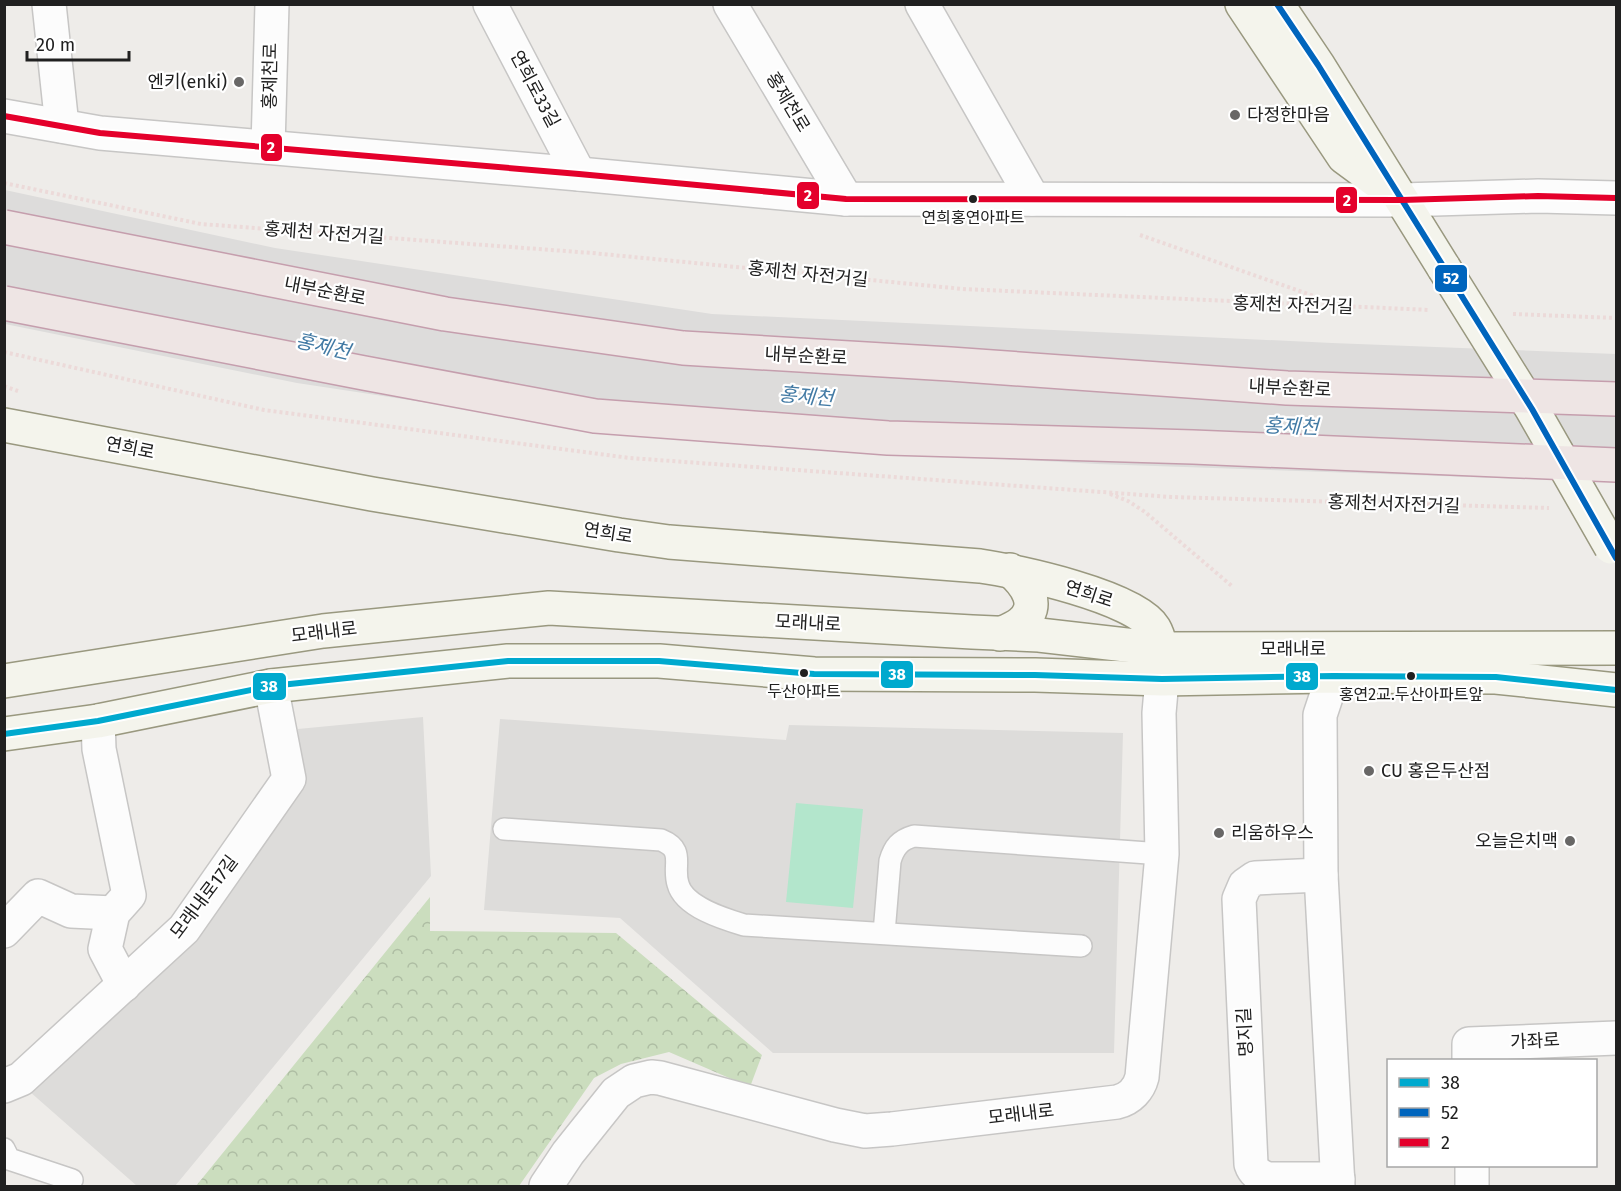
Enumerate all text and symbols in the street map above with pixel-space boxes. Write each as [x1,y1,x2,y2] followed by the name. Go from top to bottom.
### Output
[27,24,129,62] scale bar
[36,34,75,56] text: 20 m
[258,43,282,109] street label: 홍제천로
[506,47,564,131] street label: 연희로33길
[762,68,814,136] street label: 홍제천로
[148,71,227,93] place label: 엔키(enki)
[232,75,246,89] marker: 엔키(enki)
[1247,104,1330,126] place label: 다정한마음
[1228,108,1242,122] marker: 다정한마음
[260,133,283,162] line badge: 2
[267,138,275,157] text: 2
[796,181,820,210] line badge: 2
[804,186,812,205] text: 2
[1335,186,1358,214] line badge: 2
[1343,191,1351,210] text: 2
[967,193,979,205] marker: 연희홍연아파트
[921,208,1025,227] place label: 연희홍연아파트
[263,218,385,248] street label: 홍제천 자전거길
[747,257,869,291] street label: 홍제천 자전거길
[1434,264,1468,293] line badge: 52
[1443,269,1459,288] text: 52
[282,272,368,310] street label: 내부순환로
[1232,292,1354,318] street label: 홍제천 자전거길
[293,328,355,364] water label: 홍제천
[764,343,848,369] street label: 내부순환로
[1248,375,1332,401] street label: 내부순환로
[777,382,837,411] water label: 홍제천
[1263,413,1322,439] water label: 홍제천
[104,432,156,464] street label: 연희로
[1327,491,1461,517] street label: 홍제천서자전거길
[582,518,634,548] street label: 연희로
[1062,576,1116,612] street label: 연희로
[774,610,842,636] street label: 모래내로
[290,617,358,647] street label: 모래내로
[1260,638,1326,660] street label: 모래내로
[880,660,914,689] line badge: 38
[1285,662,1319,691] line badge: 38
[887,665,906,684] text: 38
[798,667,810,679] marker: 두산아파트
[1292,667,1311,686] text: 38
[1405,670,1417,682] marker: 홍연2교.두산아파트앞
[252,672,287,701] line badge: 38
[259,677,278,696] text: 38
[767,682,841,701] place label: 두산아파트
[1339,685,1483,704] place label: 홍연2교.두산아파트앞
[1381,760,1490,782] place label: CU 홍은두산점
[1362,764,1376,778] marker: CU 홍은두산점
[1231,822,1314,844] place label: 리움하우스
[1212,826,1226,840] marker: 리움하우스
[1475,830,1558,852] place label: 오늘은치맥
[1563,834,1577,848] marker: 오늘은치맥
[166,851,242,943] street label: 모래내로17길
[1233,1007,1257,1057] street label: 명지길
[1510,1029,1560,1053] street label: 가좌로
[1387,1059,1597,1167] legend
[1441,1072,1460,1094] text: 38
[987,1099,1055,1129] street label: 모래내로
[1441,1102,1459,1124] text: 52
[1441,1132,1450,1154] text: 2

